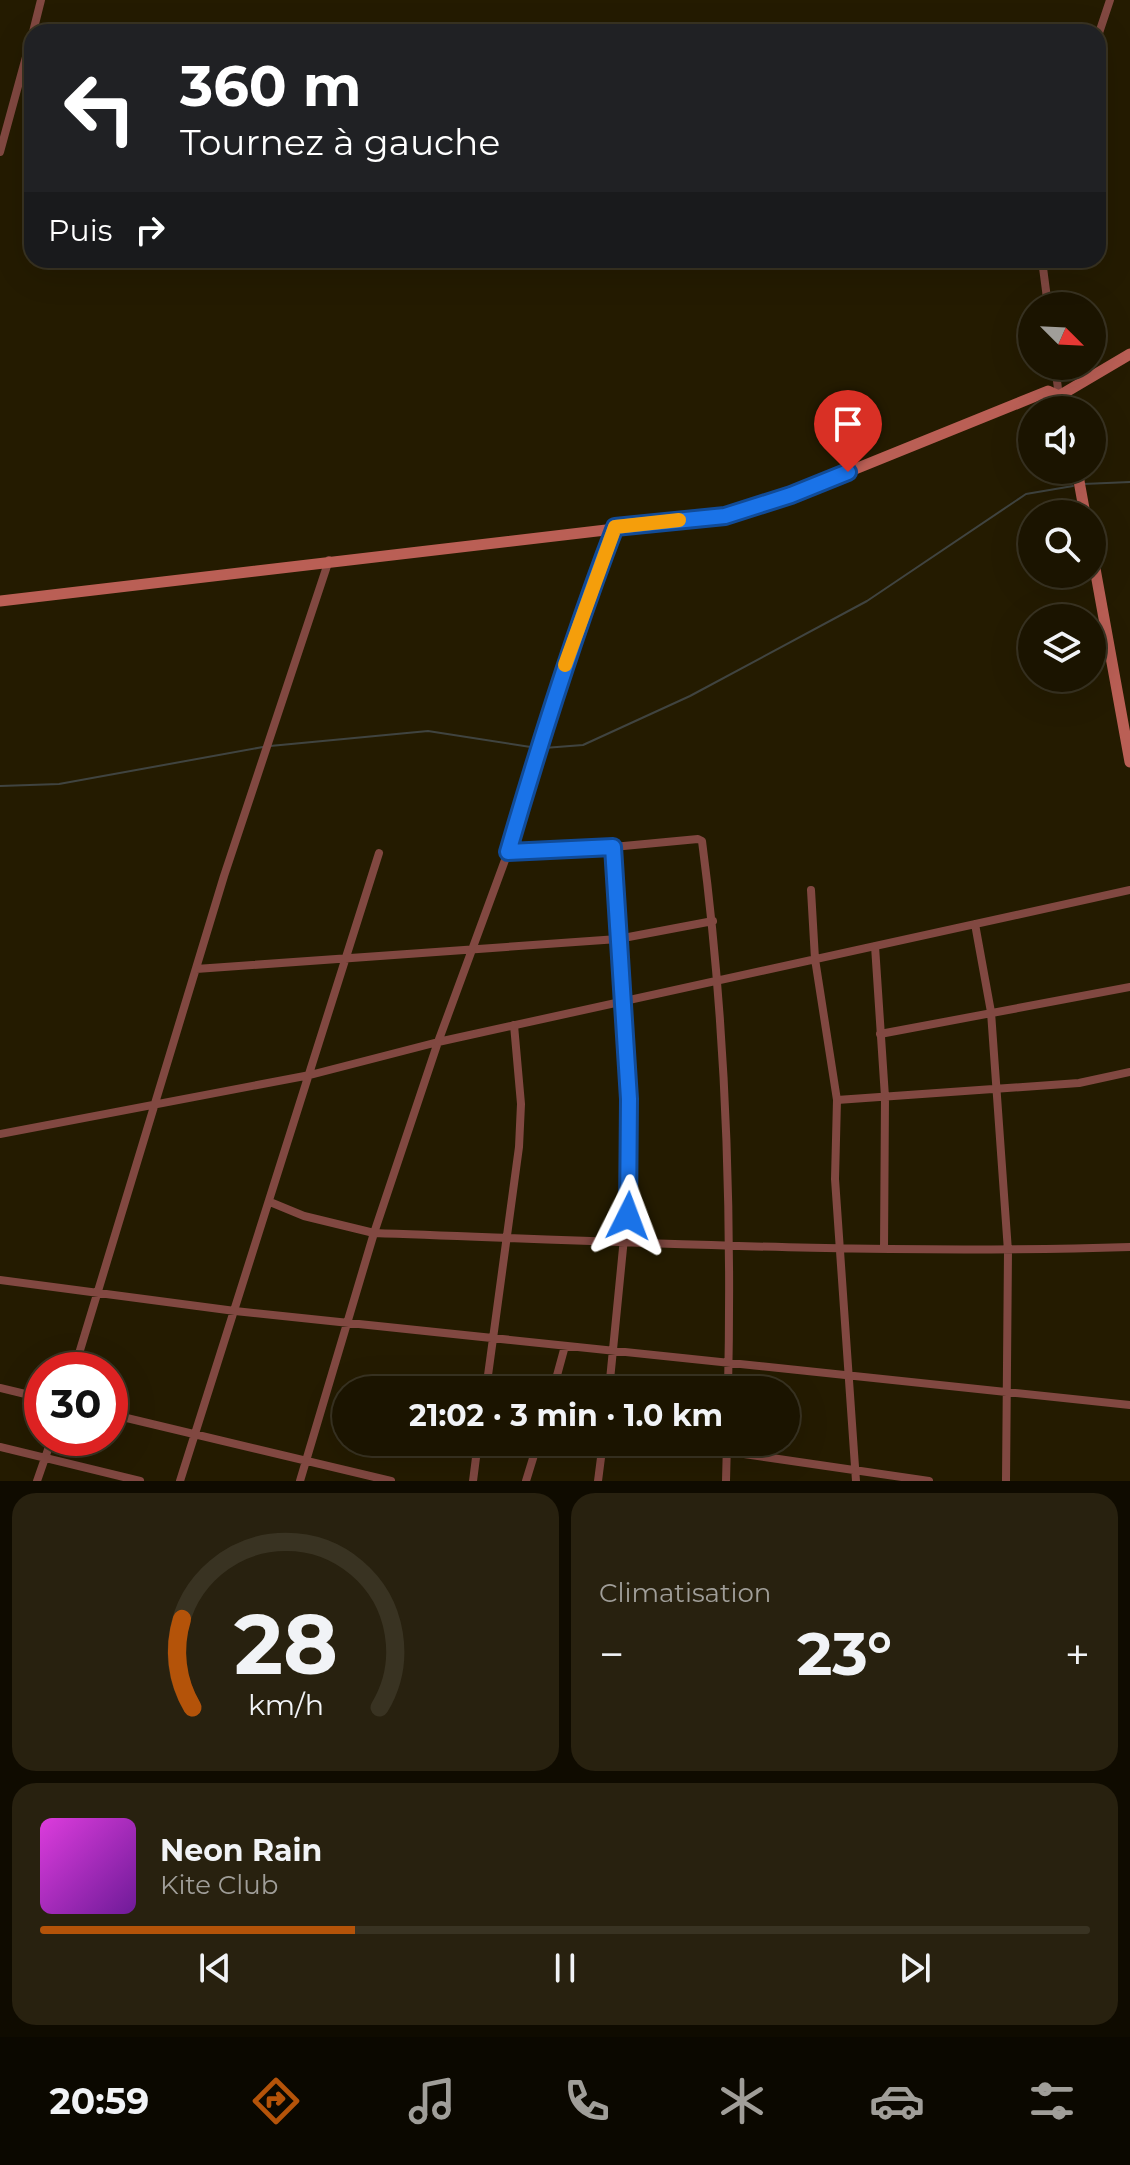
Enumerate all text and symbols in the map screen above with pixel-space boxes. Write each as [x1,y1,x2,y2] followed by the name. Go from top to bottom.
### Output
[180,52,361,120] text: 360 m
[48,56,152,160] icon: left
[180,120,500,164] text: Tournez à gauche
[128,208,172,252] icon: right
[48,212,112,249] text: Puis
[1018,292,1106,380] north arrow
[1018,292,1106,692] map controls
[814,390,882,472] pin
[1018,396,1106,484] button: sound
[826,402,870,446] icon: arrive
[1018,500,1106,588] button: search
[1018,604,1106,692] button: layers
[586,1174,670,1258] position arrow
[24,1352,128,1456] speed limit sign: 30
[409,1397,723,1434] text: 21:02 · 3 min · 1.0 km
[599,1577,771,1609] text: Climatisation
[234,1593,338,1695] text: 28
[797,1617,892,1690] text: 23°
[599,1627,624,1681] text: −
[1065,1627,1090,1681] text: +
[247,1687,324,1722] text: km/h
[160,1832,322,1869] text: Neon Rain
[160,1869,278,1901] text: Kite Club
[193,1946,237,1990] icon: previous
[543,1946,587,1990] icon: pause
[893,1946,937,1990] icon: next
[248,2073,304,2129] icon: directions
[404,2073,460,2129] icon: music
[559,2073,615,2129] icon: phone
[714,2073,770,2129] icon: climate
[869,2073,925,2129] icon: car
[1024,2073,1080,2129] icon: filters
[50,2079,149,2123] text: 20:59

